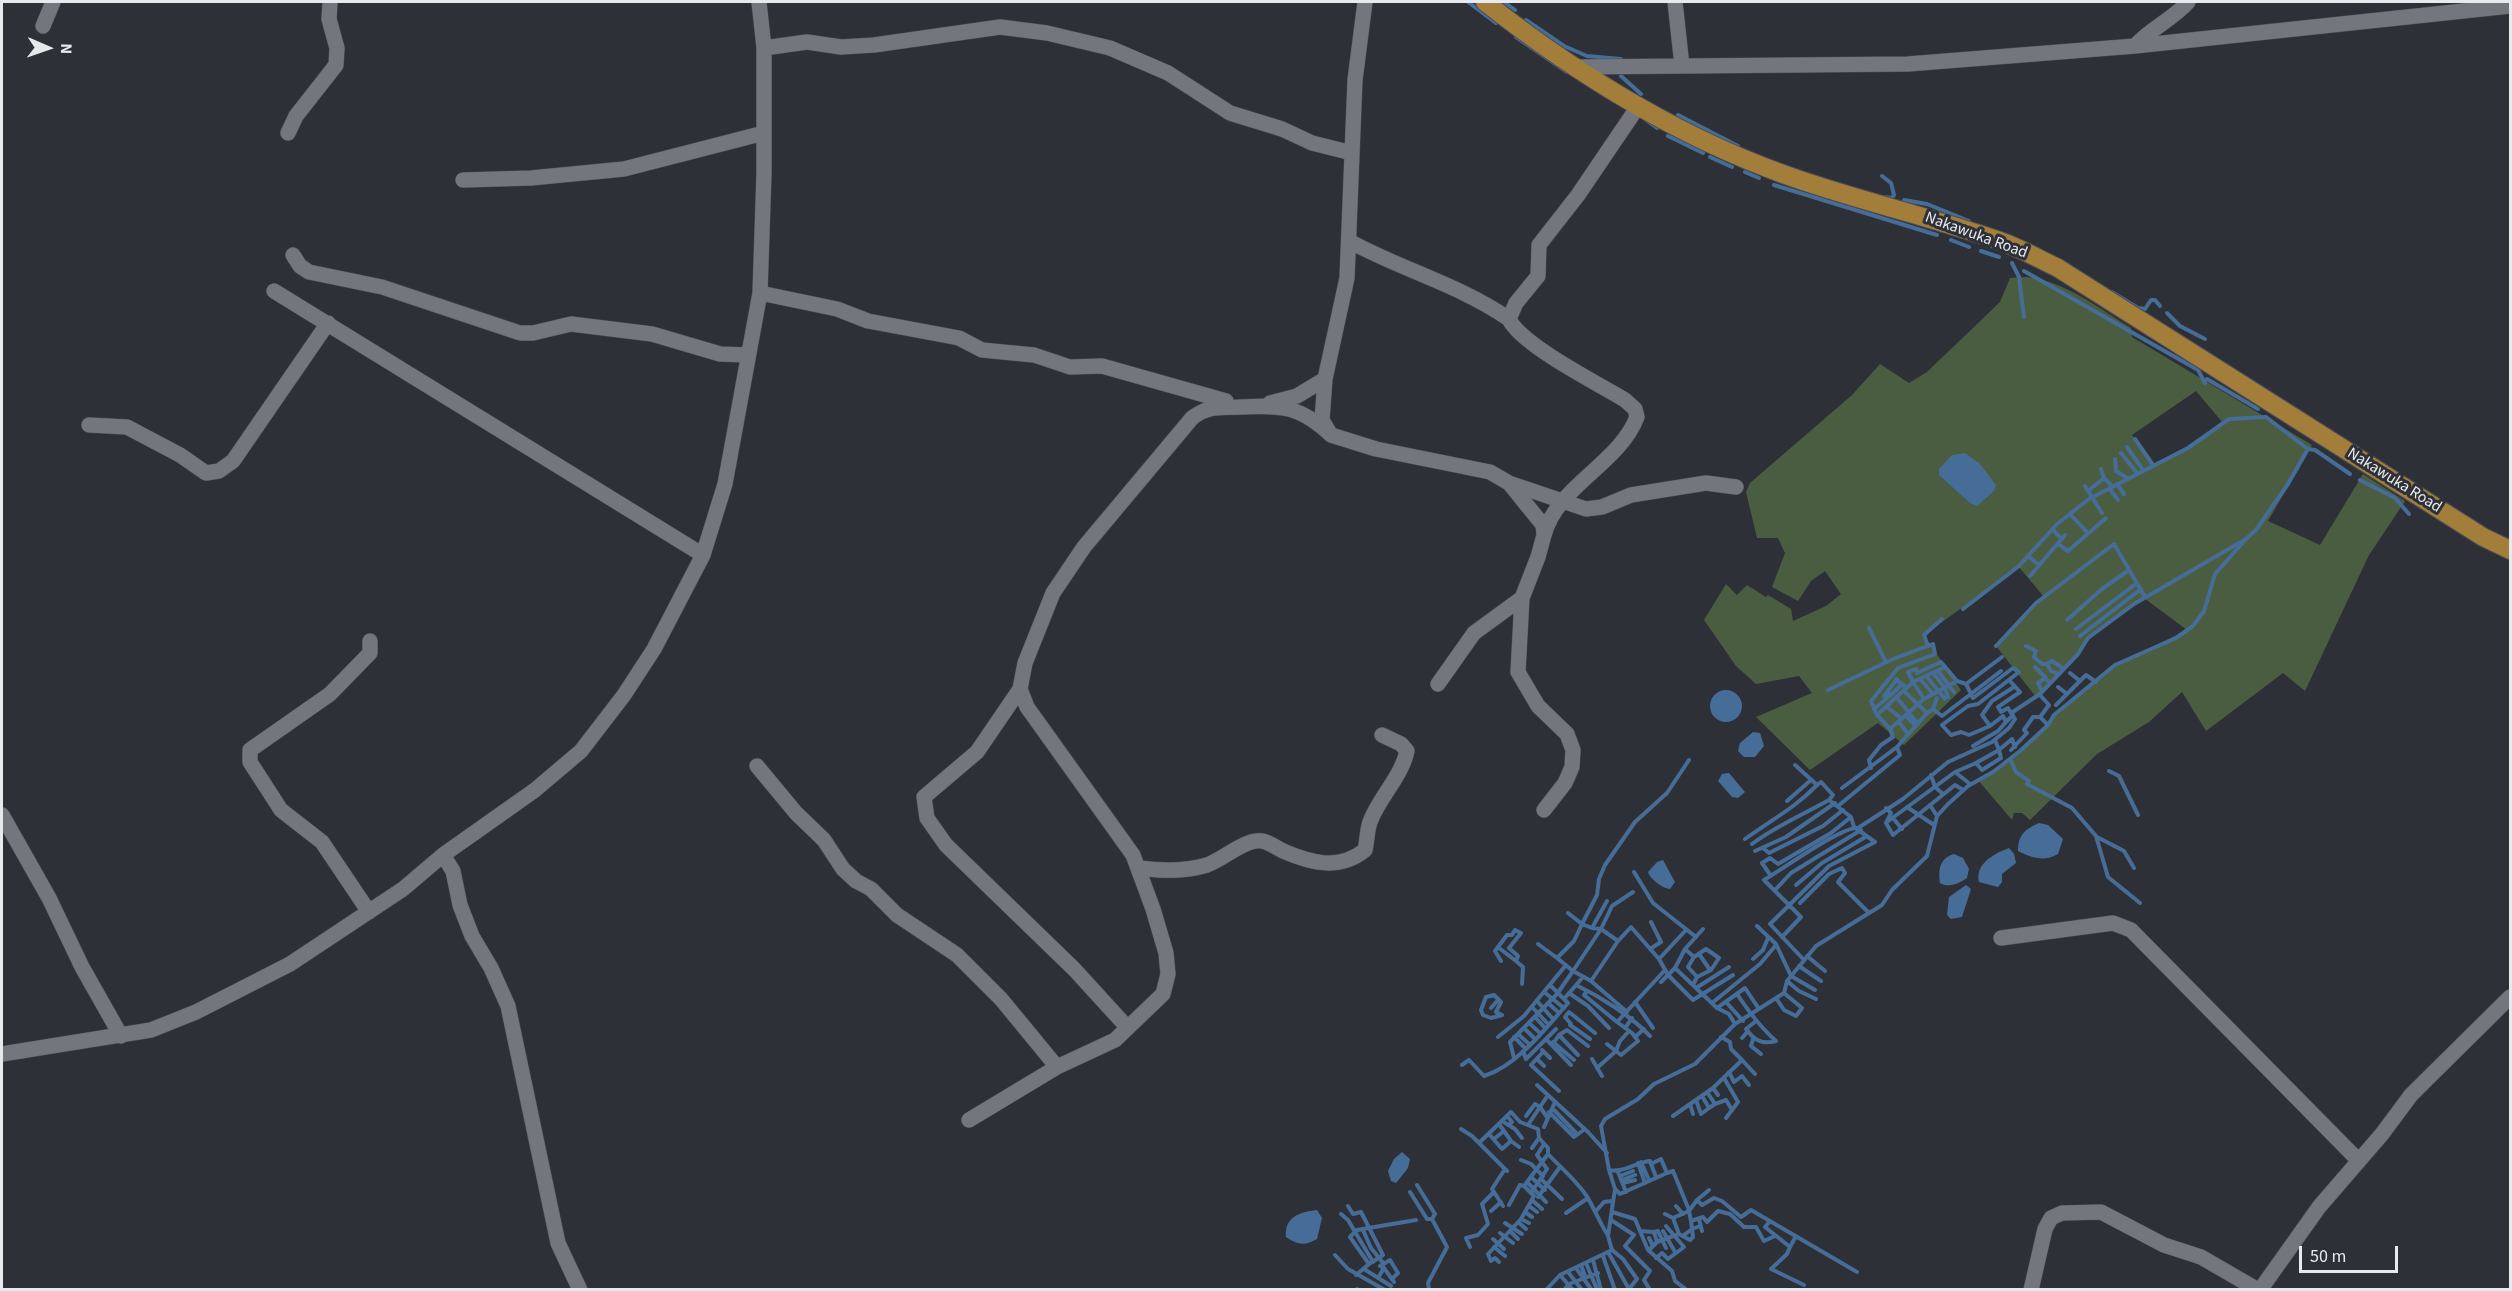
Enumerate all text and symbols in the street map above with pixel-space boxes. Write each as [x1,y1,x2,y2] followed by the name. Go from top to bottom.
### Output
[18,18,78,78] north arrow
[55,43,77,54] text: N
[1922,209,2030,263] street label: Nakawuka Road
[2343,444,2445,518] street label: Nakawuka Road
[2302,1234,2401,1272] scale bar
[2310,1244,2346,1269] text: 50 m

